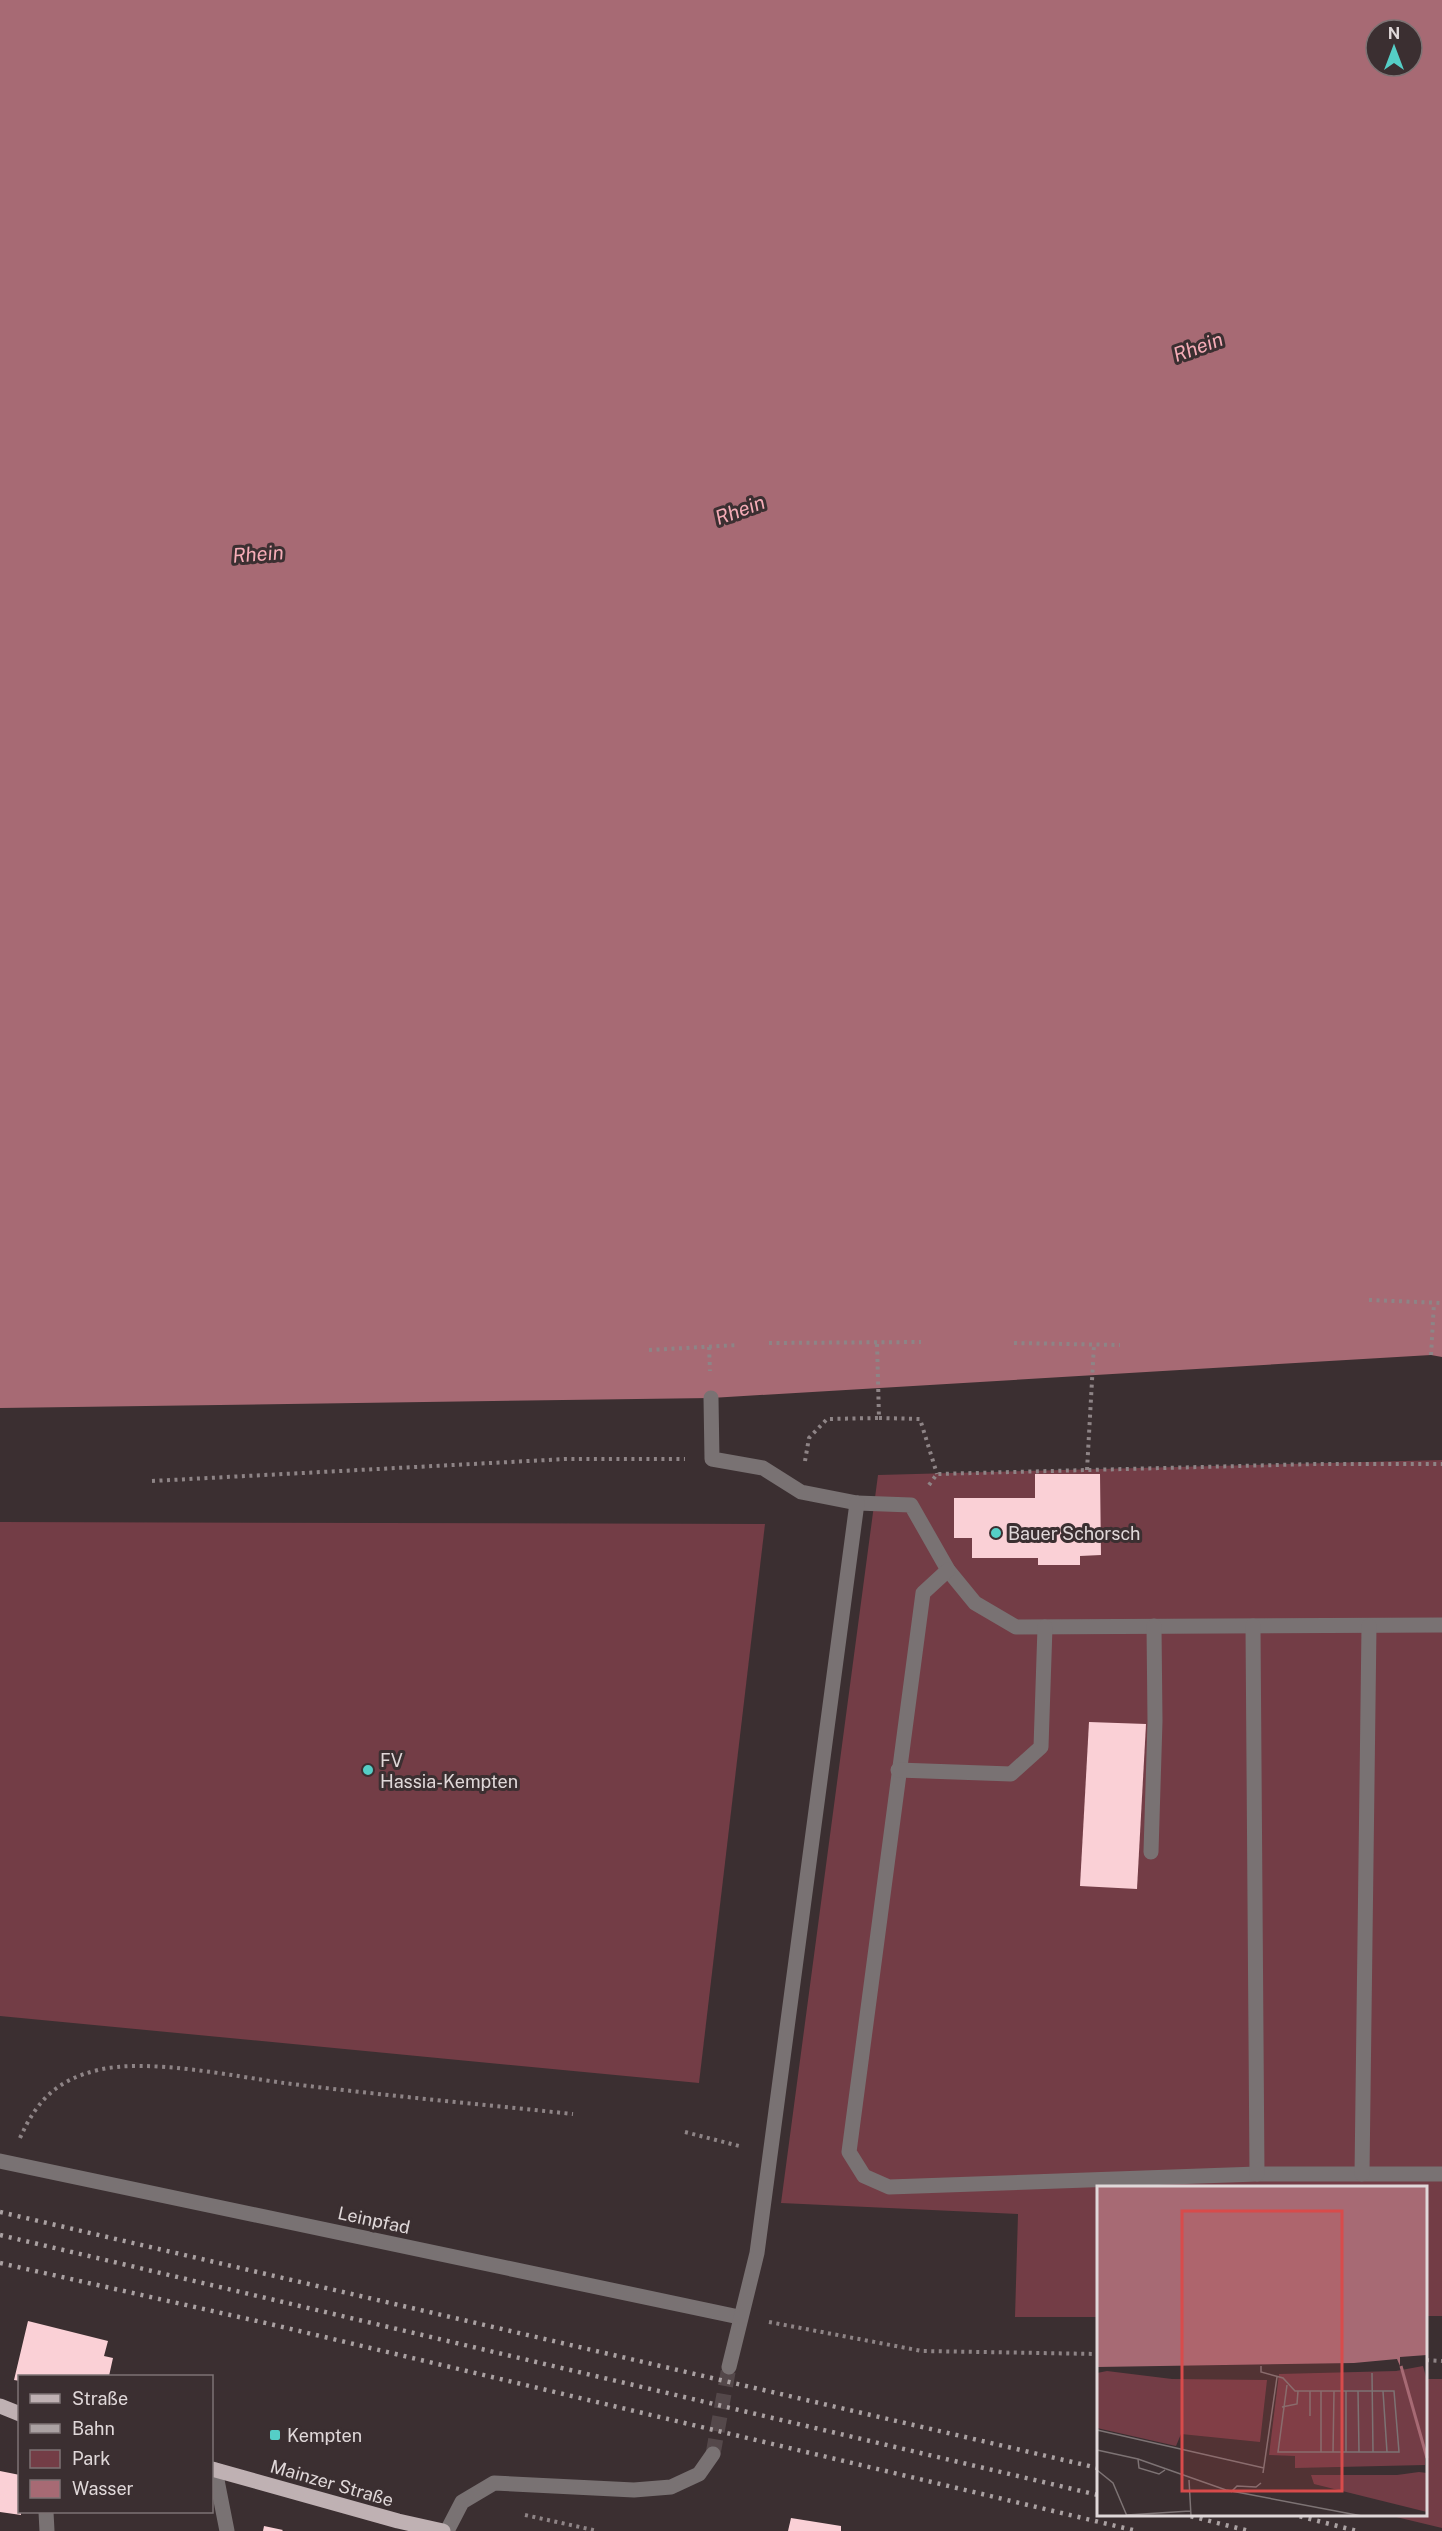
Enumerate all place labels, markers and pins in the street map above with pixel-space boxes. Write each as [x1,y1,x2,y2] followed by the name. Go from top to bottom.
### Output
[1008,1523,1141,1544] place label: Bauer Schorsch
[989,1526,1003,1540] marker: Bauer Schorsch
[380,1750,518,1792] place label: FV Hassia-Kempten
[361,1763,375,1777] marker: FV Hassia-Kempten
[287,2425,362,2446] place label: Kempten
[268,2428,282,2442] marker: Kempten

